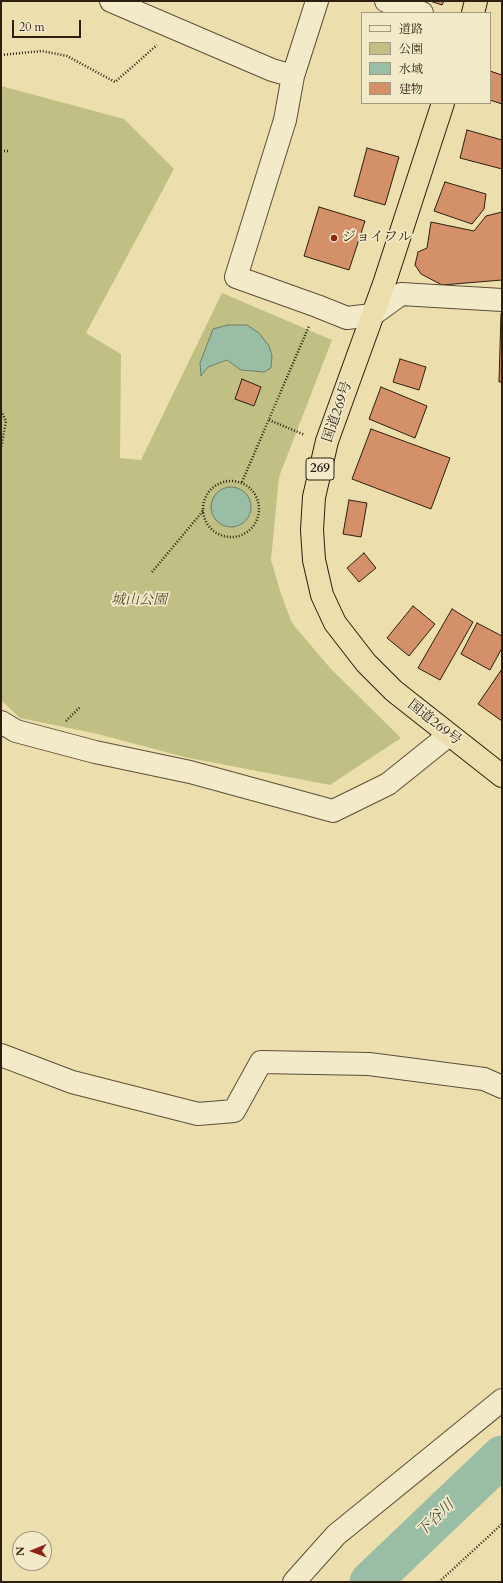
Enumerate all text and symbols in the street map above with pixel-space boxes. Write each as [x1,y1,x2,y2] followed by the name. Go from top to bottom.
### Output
[14,12,83,38] scale bar
[361,12,491,104] legend
[19,19,45,35] text: 20 m
[399,21,423,37] text: 道路
[399,41,423,57] text: 公園
[399,61,423,77] text: 水域
[399,81,423,97] text: 建物
[342,230,412,246] place label: ジョイフル
[329,233,339,243] marker: ジョイフル
[320,379,356,445] street label: 国道269号
[306,458,334,480] road number: 269
[111,593,167,609] park label: 城山公園
[404,697,464,749] street label: 国道269号
[414,1497,458,1541] water label: 下谷川
[12,1531,52,1571] north arrow
[13,1546,28,1556] text: N

